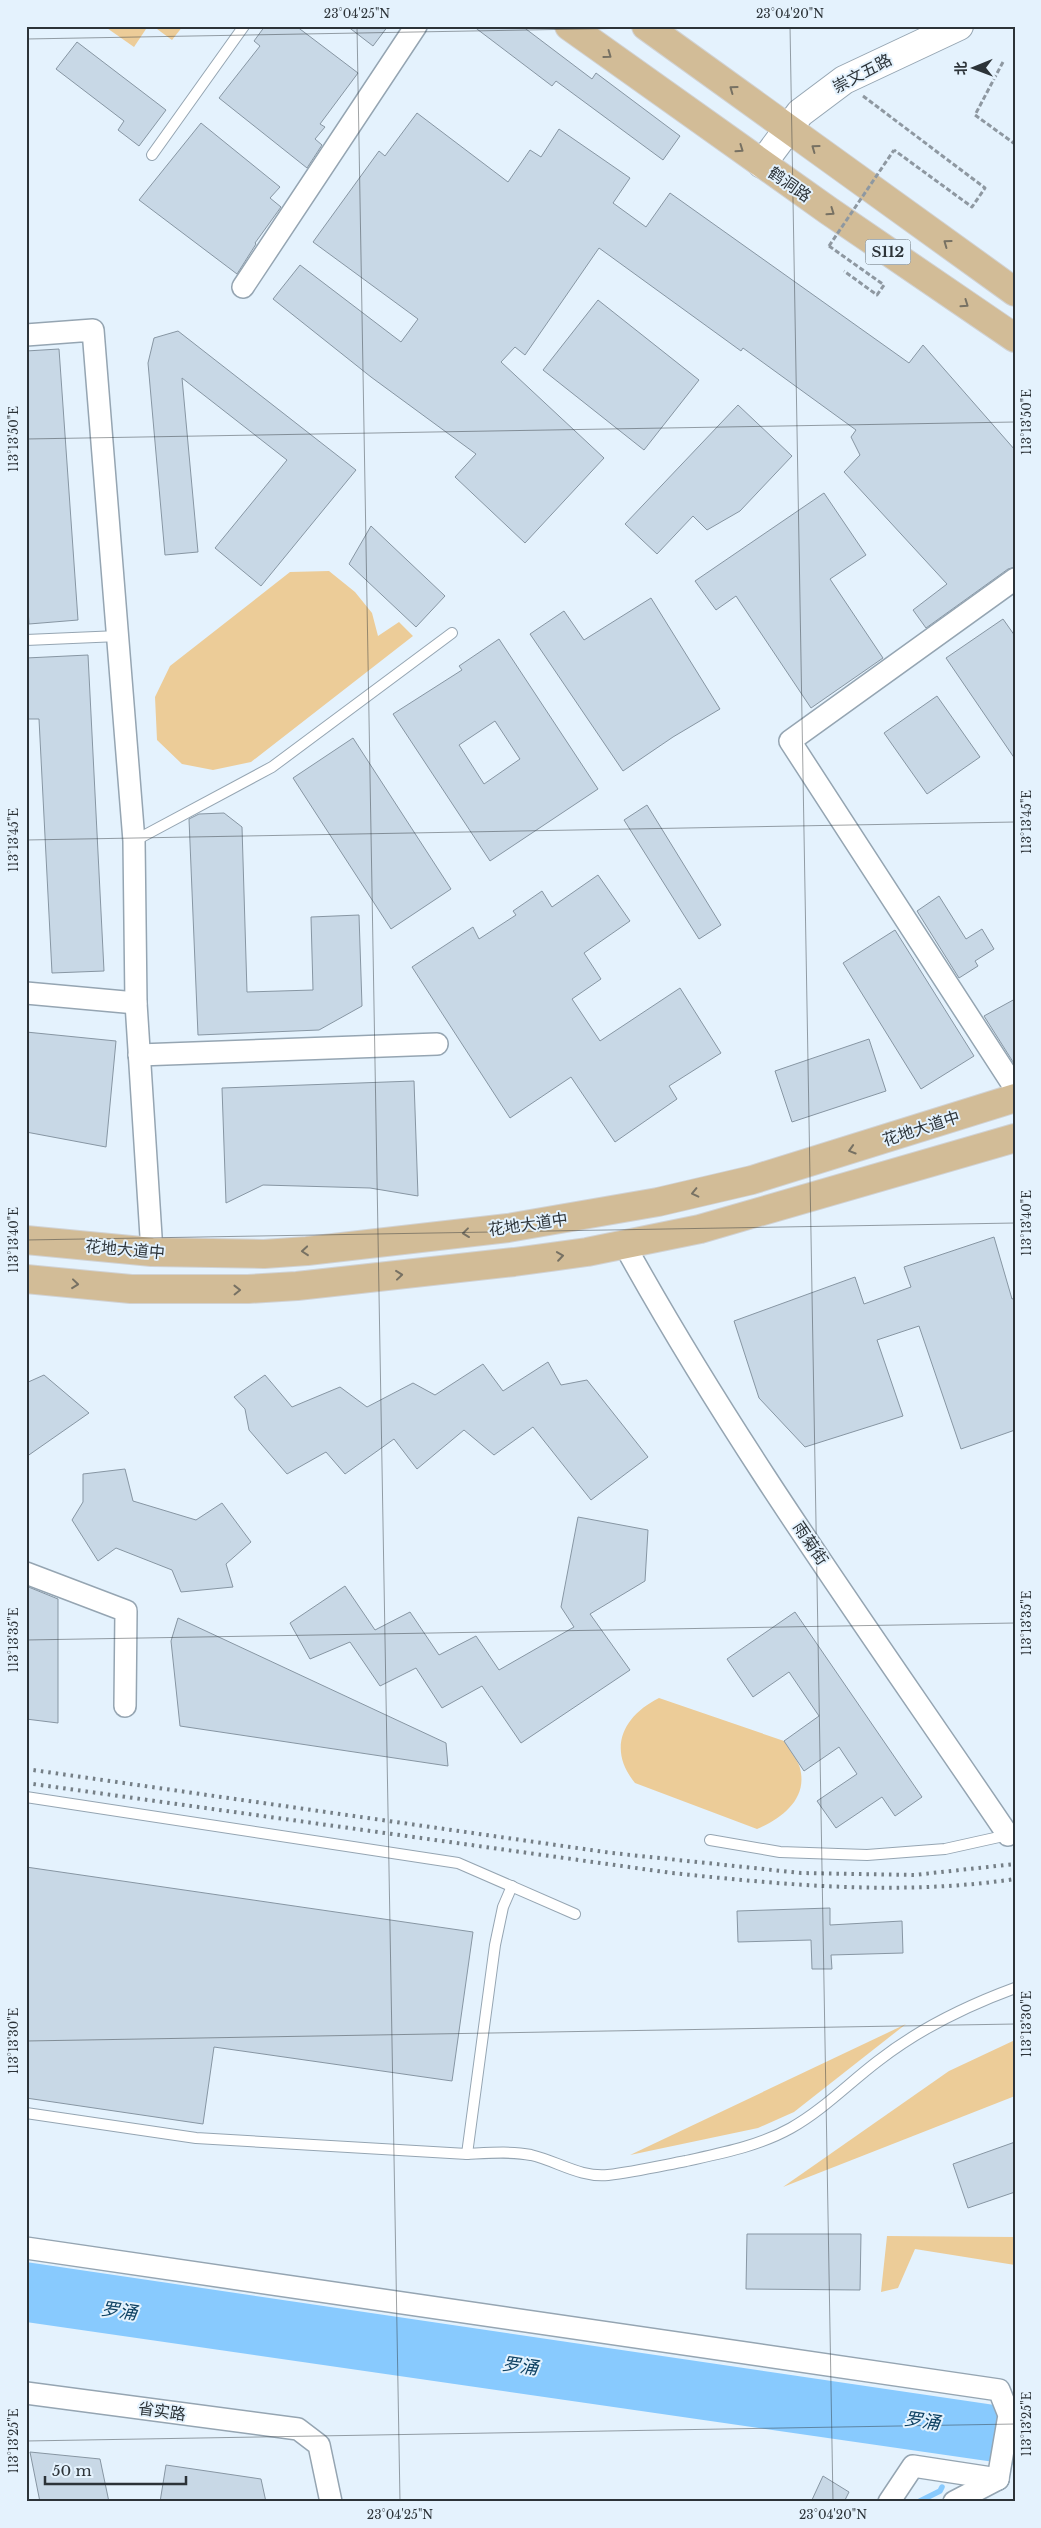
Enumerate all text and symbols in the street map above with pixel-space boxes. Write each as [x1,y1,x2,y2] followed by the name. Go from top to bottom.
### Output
[324,6,390,21] text: 23°04'25"N
[756,6,824,21] text: 23°04'20"N
[948,42,998,92] north arrow
[602,49,612,58] one-way arrow
[829,49,895,97] street label: 崇文五路
[952,61,970,75] text: 北
[729,86,739,95] one-way arrow
[735,143,744,152] one-way arrow
[811,145,821,154] one-way arrow
[765,162,815,206] street label: 鹤洞路
[825,206,835,215] one-way arrow
[866,240,910,264] road number: S112
[943,240,953,249] one-way arrow
[959,298,969,307] one-way arrow
[1019,389,1034,455] text: 113°13'50"E
[6,406,21,472] text: 113°13'50"E
[1019,790,1034,854] text: 113°13'45"E
[6,808,21,872] text: 113°13'45"E
[880,1106,962,1150] street label: 花地大道中
[848,1144,856,1154] one-way arrow
[691,1187,700,1198] one-way arrow
[1019,1190,1034,1256] text: 113°13'40"E
[6,1207,21,1273] text: 113°13'40"E
[487,1209,569,1239] street label: 花地大道中
[462,1227,470,1238] one-way arrow
[84,1236,166,1262] street label: 花地大道中
[300,1246,308,1257] one-way arrow
[556,1251,564,1261] one-way arrow
[395,1270,403,1281] one-way arrow
[71,1278,79,1289] one-way arrow
[234,1285,241,1295] one-way arrow
[789,1518,833,1568] street label: 雨菊街
[1019,1590,1034,1655] text: 113°13'35"E
[6,1607,21,1672] text: 113°13'35"E
[1019,1990,1034,2057] text: 113°13'30"E
[6,2007,21,2074] text: 113°13'30"E
[100,2298,140,2325] water label: 罗涌
[501,2353,541,2380] water label: 罗涌
[1019,2391,1034,2456] text: 113°13'25"E
[137,2398,187,2424] street label: 省实路
[6,2408,21,2473] text: 113°13'25"E
[903,2408,943,2435] water label: 罗涌
[45,2453,186,2485] scale bar
[52,2461,92,2480] text: 50 m
[367,2507,433,2522] text: 23°04'25"N
[799,2507,867,2522] text: 23°04'20"N

